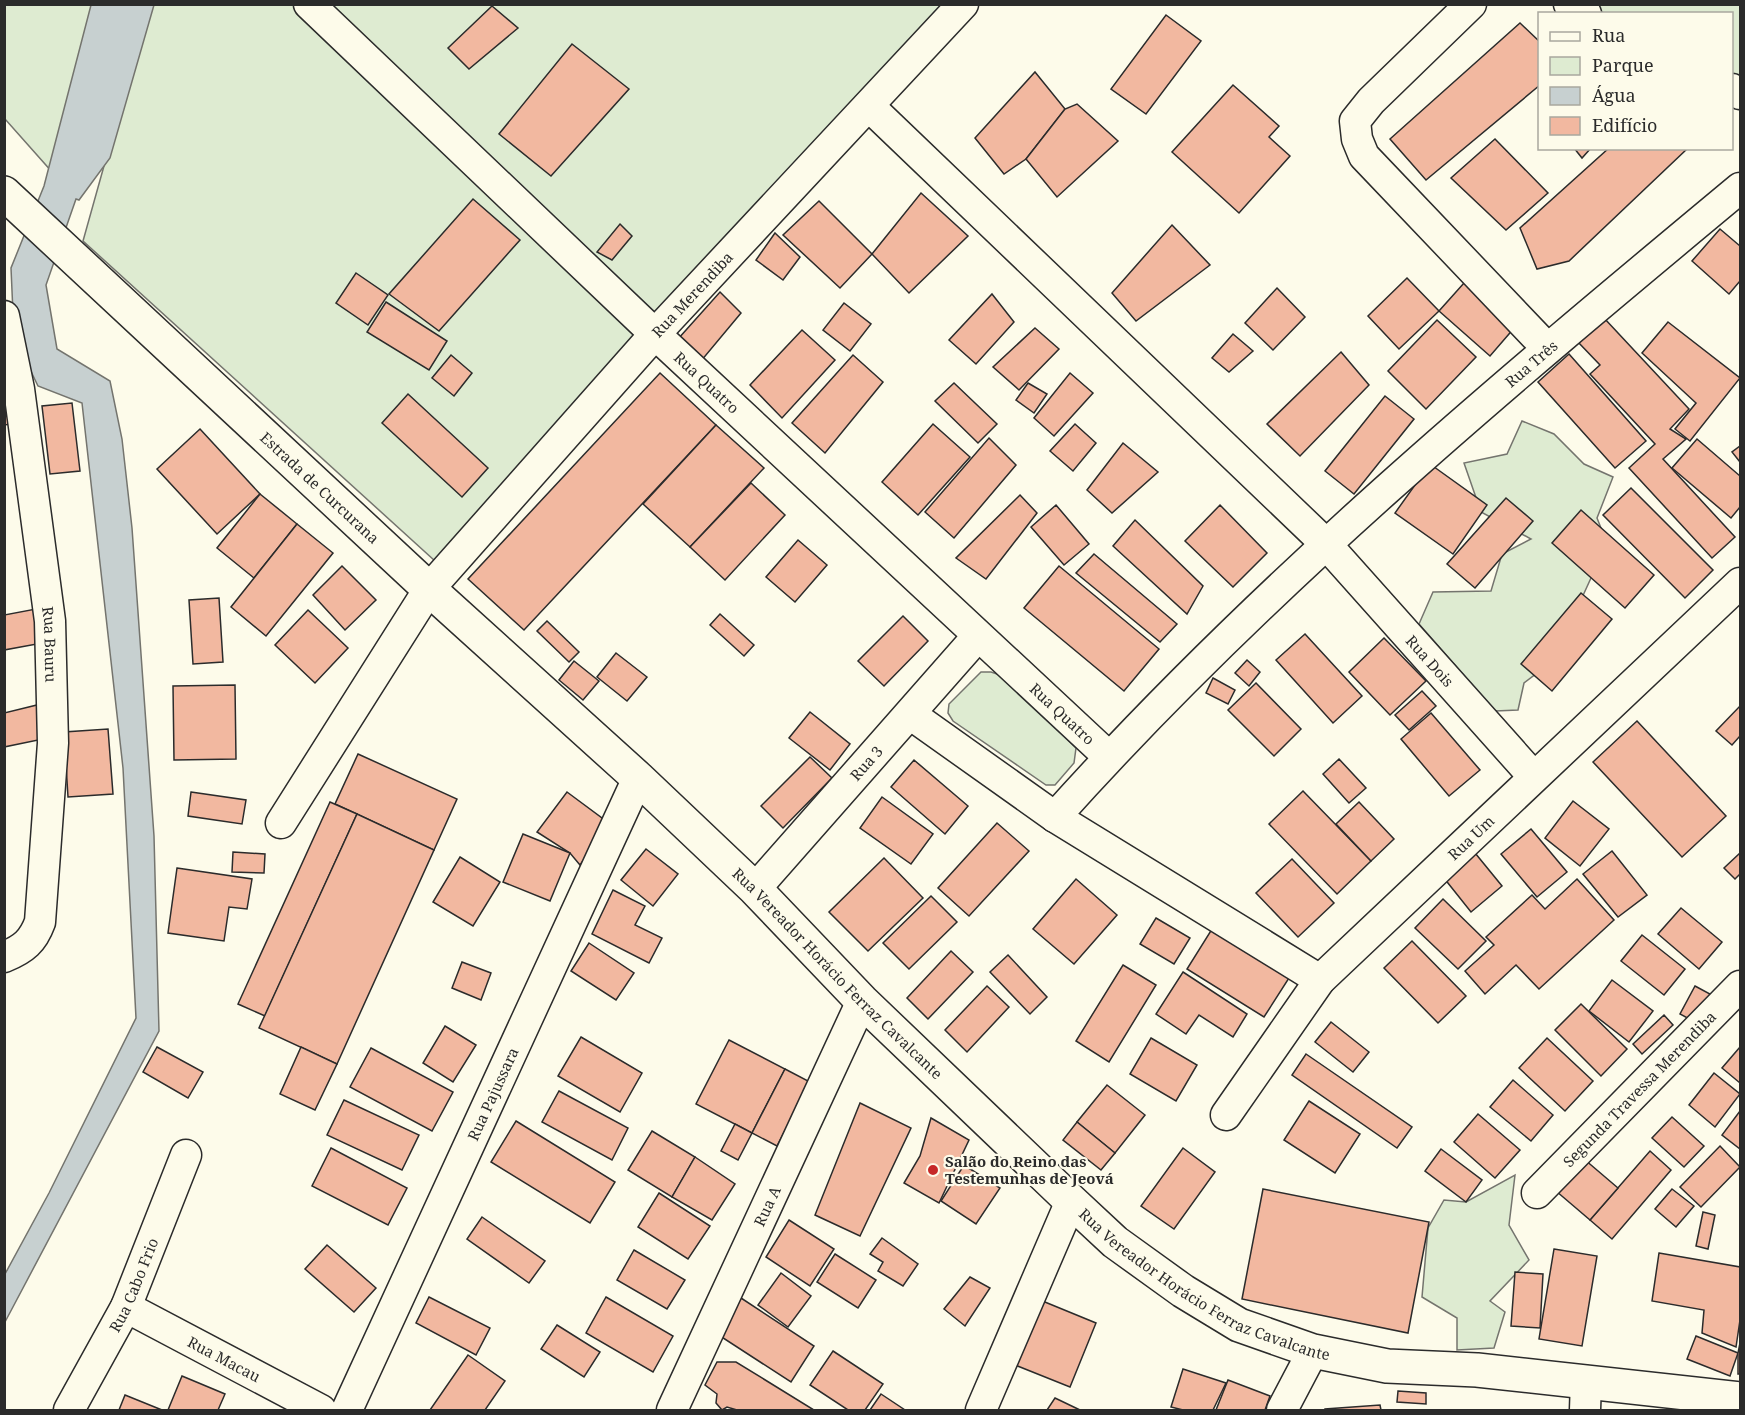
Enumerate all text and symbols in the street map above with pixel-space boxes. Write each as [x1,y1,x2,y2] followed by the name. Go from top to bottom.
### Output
[1538,12,1733,150] legend
[1592,23,1625,47] text: Rua
[1592,53,1654,77] text: Parque
[1592,83,1636,107] text: Água
[1592,113,1657,137] text: Edifício
[647,247,737,341] street label: Rua Merendiba
[1501,335,1562,391] street label: Rua Três
[670,347,744,418] street label: Rua Quatro
[256,427,384,548] street label: Estrada de Curcurana
[38,605,62,683] street label: Rua Bauru
[1402,631,1459,691] street label: Rua Dois
[1026,678,1099,749] street label: Rua Quatro
[845,741,887,785] street label: Rua 3
[1443,811,1498,864] street label: Rua Um
[728,863,947,1083] street label: Rua Vereador Horácio Ferraz Cavalcante
[1558,1007,1720,1171] street label: Segunda Travessa Merendiba
[462,1044,523,1144] street label: Rua Pajussara
[945,1151,1114,1188] place label: Salão do Reino das Testemunhas de Jeová
[926,1163,940,1177] marker: Salão do Reino das Testemunhas de Jeová
[749,1182,785,1229] street label: Rua A
[1075,1204,1332,1364] street label: Rua Vereador Horácio Ferraz Cavalcante
[104,1235,162,1335] street label: Rua Cabo Frio
[184,1331,264,1387] street label: Rua Macau

